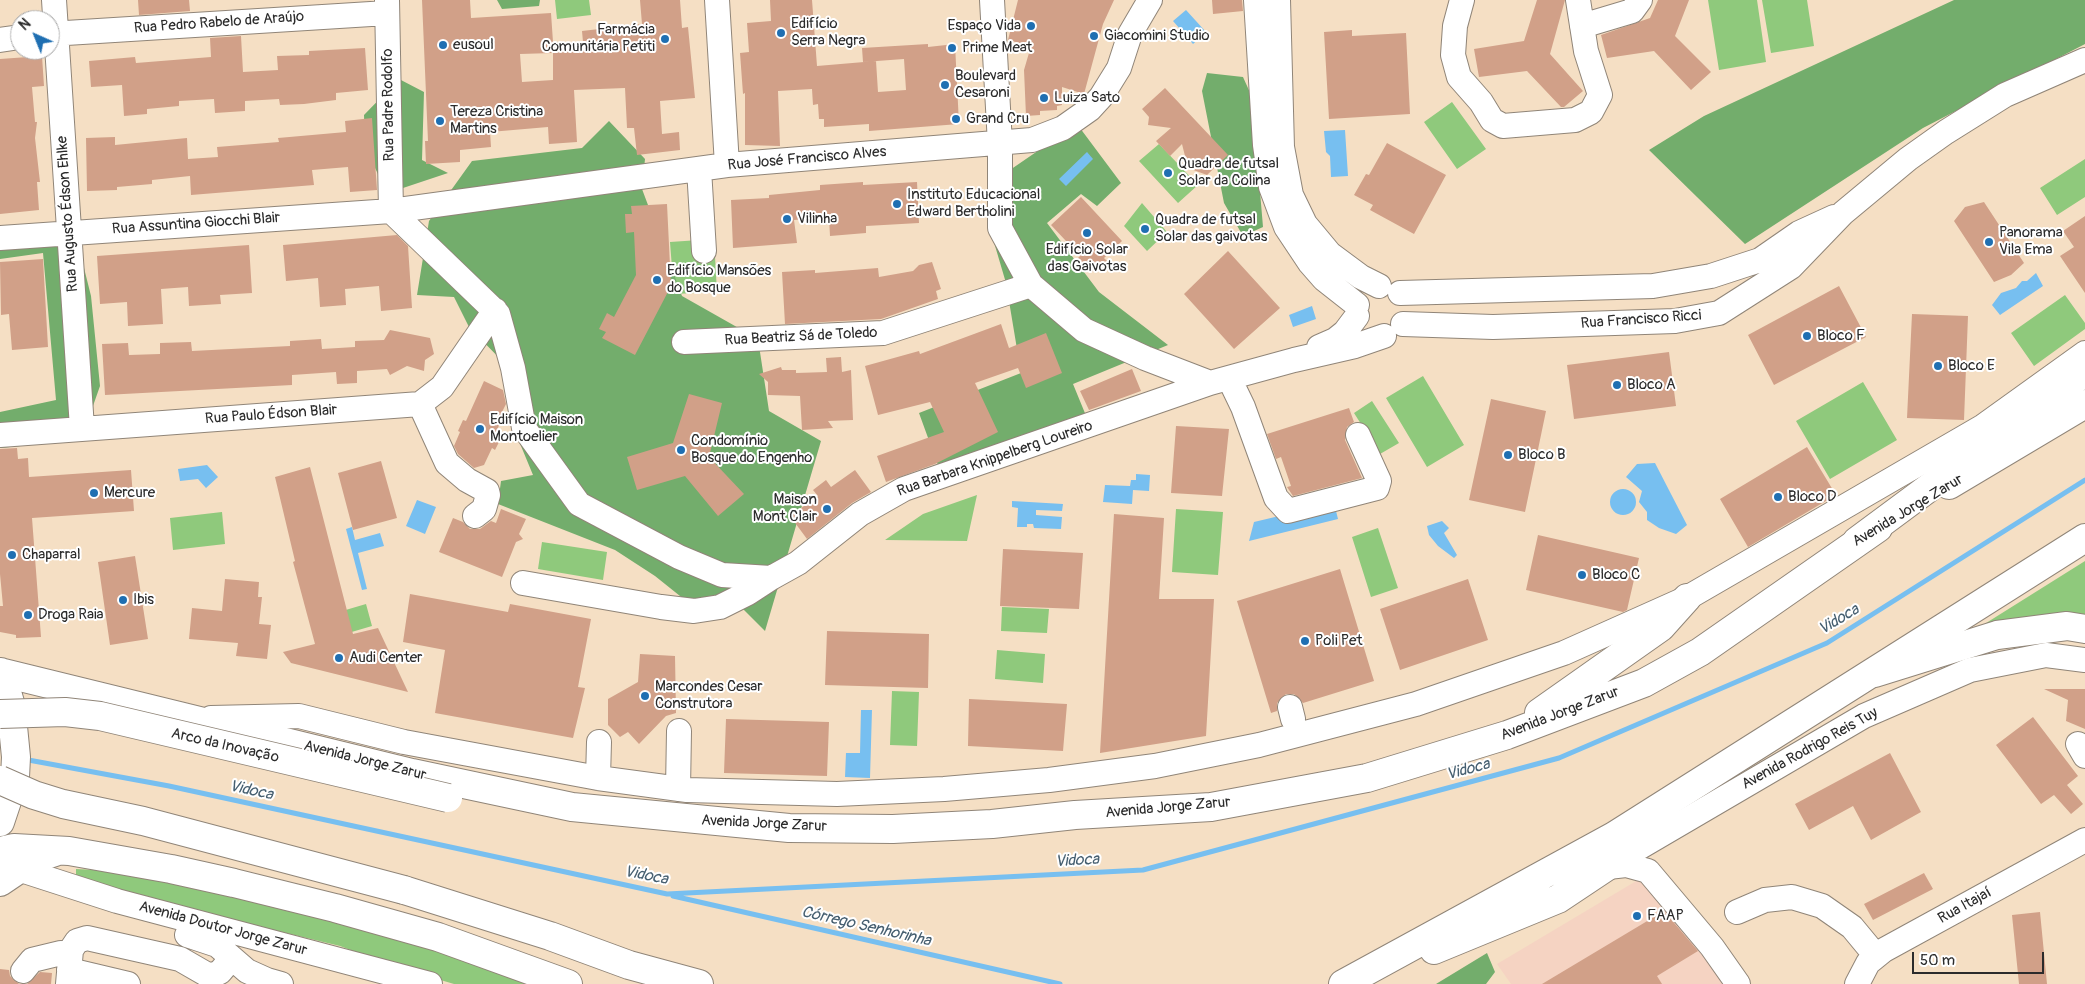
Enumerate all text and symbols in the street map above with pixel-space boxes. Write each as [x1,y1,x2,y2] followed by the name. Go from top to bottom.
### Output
[133,8,305,38] street label: Rua Pedro Rabelo de Araújo
[10,10,60,60] north arrow
[16,15,34,34] text: N
[791,15,865,50] place label: Edifício Serra Negra
[947,17,1021,35] place label: Espaço Vida
[1025,20,1037,32] marker: Espaço Vida
[542,21,655,56] place label: Farmácia Comunitária Petiti
[775,27,787,39] marker: Edifício Serra Negra
[1104,27,1209,45] place label: Giacomini Studio
[1088,30,1100,42] marker: Giacomini Studio
[659,33,671,45] marker: Farmácia Comunitária Petiti
[453,36,494,54] place label: eusoul
[437,39,449,51] marker: eusoul
[962,39,1032,57] place label: Prime Meat
[946,42,958,54] marker: Prime Meat
[379,48,399,162] street label: Rua Padre Rodolfo
[955,67,1016,102] place label: Boulevard Cesaroni
[939,79,951,91] marker: Boulevard Cesaroni
[1054,89,1120,107] place label: Luiza Sato
[1038,92,1050,104] marker: Luiza Sato
[450,103,543,138] place label: Tereza Cristina Martins
[966,110,1029,128] place label: Grand Cru
[950,113,962,125] marker: Grand Cru
[434,115,446,127] marker: Tereza Cristina Martins
[54,135,82,293] street label: Rua Augusto Édson Ehlke
[727,143,887,175] street label: Rua José Francisco Alves
[1178,155,1279,190] place label: Quadra de futsal Solar da Colina
[1162,167,1174,179] marker: Quadra de futsal Solar da Colina
[907,186,1040,221] place label: Instituto Educacional Edward Bertholini
[891,198,903,210] marker: Instituto Educacional Edward Bertholini
[111,209,281,239] street label: Rua Assuntina Giocchi Blair
[797,210,837,228] place label: Vilinha
[1155,211,1267,246] place label: Quadra de futsal Solar das gaivotas
[781,213,793,225] marker: Vilinha
[1139,223,1151,235] marker: Quadra de futsal Solar das gaivotas
[1999,224,2063,259] place label: Panorama Vila Ema
[1081,227,1093,239] marker: Edifício Solar das Gaivotas
[1983,236,1995,248] marker: Panorama Vila Ema
[1046,241,1128,276] place label: Edifício Solar das Gaivotas
[667,262,771,297] place label: Edifício Mansões do Bosque
[651,274,663,286] marker: Edifício Mansões do Bosque
[1580,307,1702,333] street label: Rua Francisco Ricci
[724,324,878,350] street label: Rua Beatriz Sá de Toledo
[1817,327,1865,345] place label: Bloco F
[1801,330,1813,342] marker: Bloco F
[1948,357,1995,375] place label: Bloco E
[1932,360,1944,372] marker: Bloco E
[1627,376,1676,394] place label: Bloco A
[1611,379,1623,391] marker: Bloco A
[204,401,338,429] street label: Rua Paulo Édson Blair
[490,411,583,446] place label: Edifício Maison Montoelier
[895,417,1095,501] street label: Rua Barbara Knippelberg Loureiro
[474,423,486,435] marker: Edifício Maison Montoelier
[691,432,812,467] place label: Condomínio Bosque do Engenho
[675,444,687,456] marker: Condomínio Bosque do Engenho
[1518,446,1566,464] place label: Bloco B
[1502,449,1514,461] marker: Bloco B
[1850,471,1966,551] street label: Avenida Jorge Zarur
[104,484,155,502] place label: Mercure
[88,487,100,499] marker: Mercure
[1788,488,1836,506] place label: Bloco D
[753,491,817,526] place label: Maison Mont Clair
[1772,491,1784,503] marker: Bloco D
[821,503,833,515] marker: Maison Mont Clair
[22,546,81,564] place label: Chaparral
[6,549,18,561] marker: Chaparral
[1592,566,1640,584] place label: Bloco C
[1576,569,1588,581] marker: Bloco C
[133,591,154,609] place label: Ibis
[117,594,129,606] marker: Ibis
[1815,600,1863,640] water label: Vidoca
[38,606,104,624] place label: Droga Raia
[22,609,34,621] marker: Droga Raia
[1315,632,1363,650] place label: Poli Pet
[1299,635,1311,647] marker: Poli Pet
[349,649,422,667] place label: Audi Center
[333,652,345,664] marker: Audi Center
[655,678,763,713] place label: Marcondes Cesar Construtora
[1498,683,1622,745] street label: Avenida Jorge Zarur
[639,690,651,702] marker: Marcondes Cesar Construtora
[1739,704,1881,794] street label: Avenida Rodrigo Reis Tuy
[169,725,281,767] street label: Arco da Inovação
[302,737,428,785] street label: Avenida Jorge Zarur
[1444,755,1492,785] water label: Vidoca
[227,777,275,805] water label: Vidoca
[1105,794,1231,822] street label: Avenida Jorge Zarur
[701,812,827,836] street label: Avenida Jorge Zarur
[1054,850,1100,872] water label: Vidoca
[623,862,669,890] water label: Vidoca
[1935,884,1995,928] street label: Rua Itajaí
[137,898,309,960] street label: Avenida Doutor Jorge Zarur
[799,903,933,951] water label: Córrego Senhorinha
[1647,907,1684,925] place label: FAAP
[1631,910,1643,922] marker: FAAP
[1915,942,2048,974] scale bar
[1920,951,1955,970] text: 50 m

